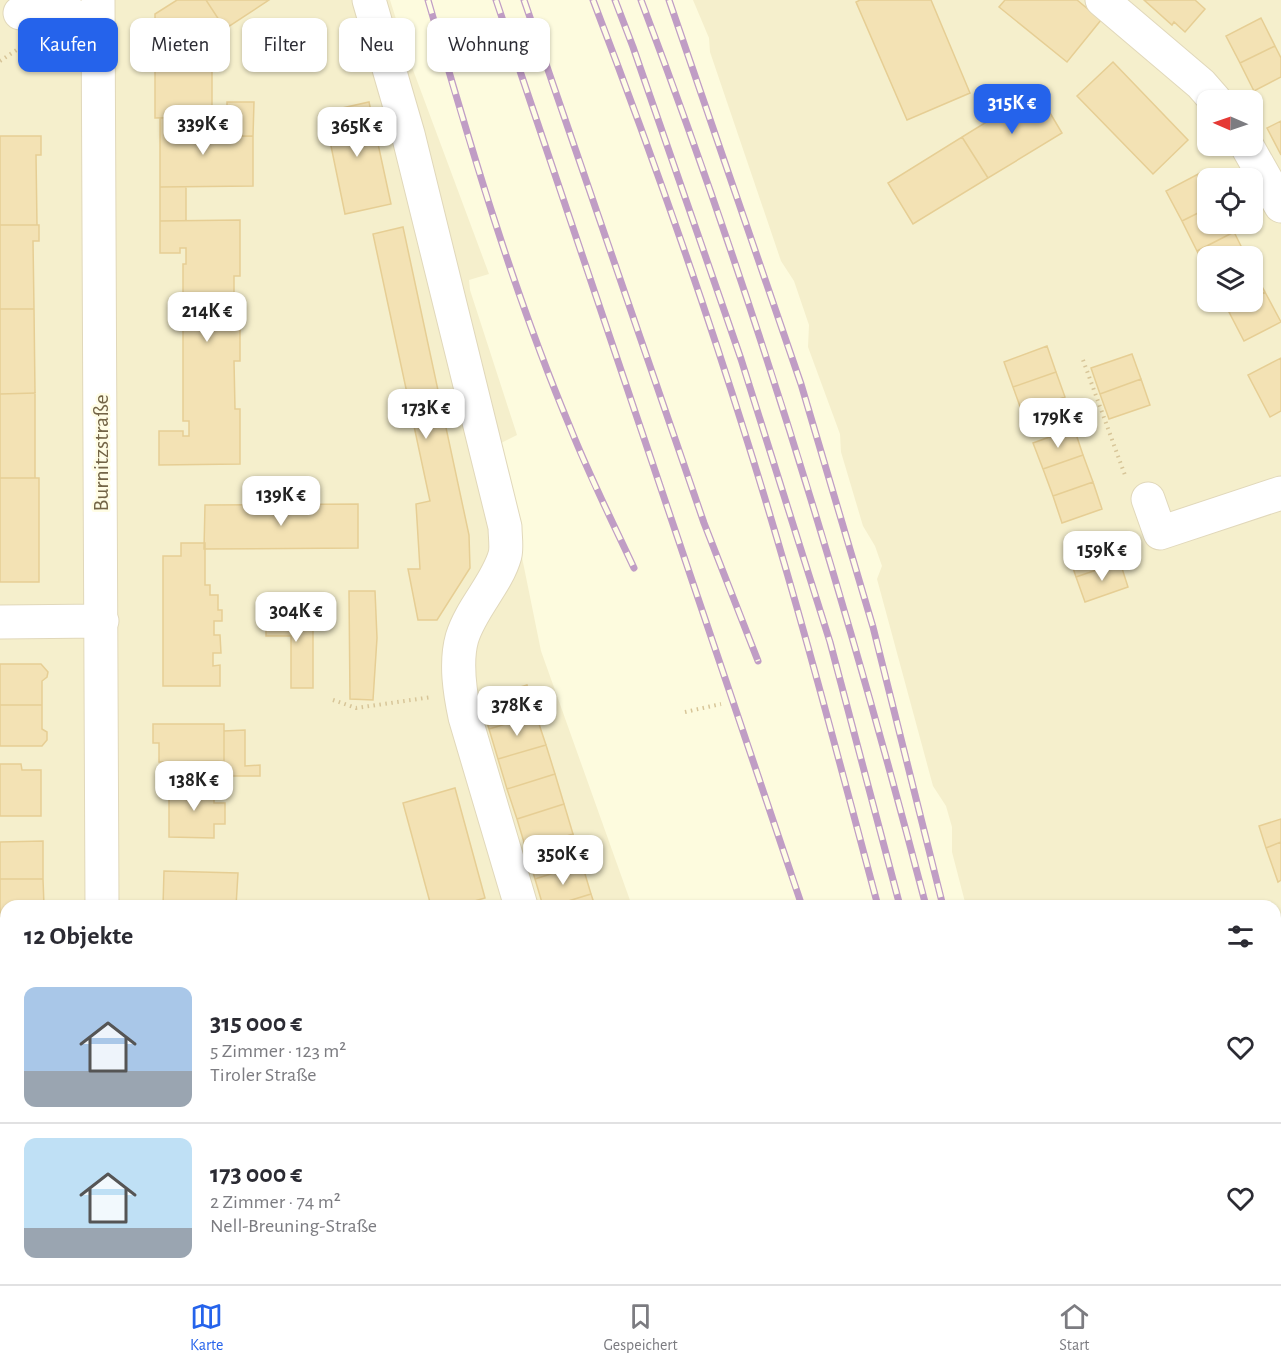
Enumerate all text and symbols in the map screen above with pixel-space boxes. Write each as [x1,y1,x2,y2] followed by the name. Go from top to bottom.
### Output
[18,18,118,72] chip: Kaufen
[130,18,230,72] chip: Mieten
[242,18,327,72] chip: Filter
[339,18,415,72] chip: Neu
[427,18,550,72] chip: Wohnung
[963,84,1061,135] pin: 315K €
[1197,90,1263,156] north arrow
[1197,90,1263,312] map controls
[988,93,1036,113] text: 315K €
[154,105,252,156] pin: 339K €
[308,107,406,158] pin: 365K €
[178,114,228,134] text: 339K €
[332,116,382,136] text: 365K €
[1197,168,1263,234] button: locate
[1197,246,1263,312] button: layers
[158,292,256,343] pin: 214K €
[182,301,232,321] text: 214K €
[377,389,475,440] pin: 173K €
[90,394,112,512] street label: Burnitzstraße
[402,398,450,418] text: 173K €
[1009,398,1107,449] pin: 179K €
[1033,407,1083,427] text: 179K €
[232,476,330,527] pin: 139K €
[256,485,306,505] text: 139K €
[1053,531,1151,582] pin: 159K €
[1077,540,1127,560] text: 159K €
[247,592,345,643] pin: 304K €
[269,601,323,621] text: 304K €
[468,686,566,737] pin: 378K €
[491,695,543,715] text: 378K €
[145,761,243,812] pin: 138K €
[169,770,219,790] text: 138K €
[514,835,612,886] pin: 350K €
[537,844,589,864] text: 350K €
[1224,920,1257,953] icon: filters
[24,923,133,949] text: 12 Objekte
[210,1010,302,1036] text: 315 000 €
[72,1011,144,1083] icon: home
[1224,1031,1257,1064] icon: heart
[210,1041,346,1061] text: 5 Zimmer · 123 m²
[210,1065,316,1085] text: Tiroler Straße
[210,1161,302,1187] text: 173 000 €
[72,1162,144,1234] icon: home
[1224,1182,1257,1215] icon: heart
[210,1192,341,1212] text: 2 Zimmer · 74 m²
[210,1216,377,1236] text: Nell-Breuning-Straße
[190,1300,223,1355] tab: Karte
[604,1300,678,1355] tab: Gespeichert
[1058,1300,1091,1355] tab: Start

